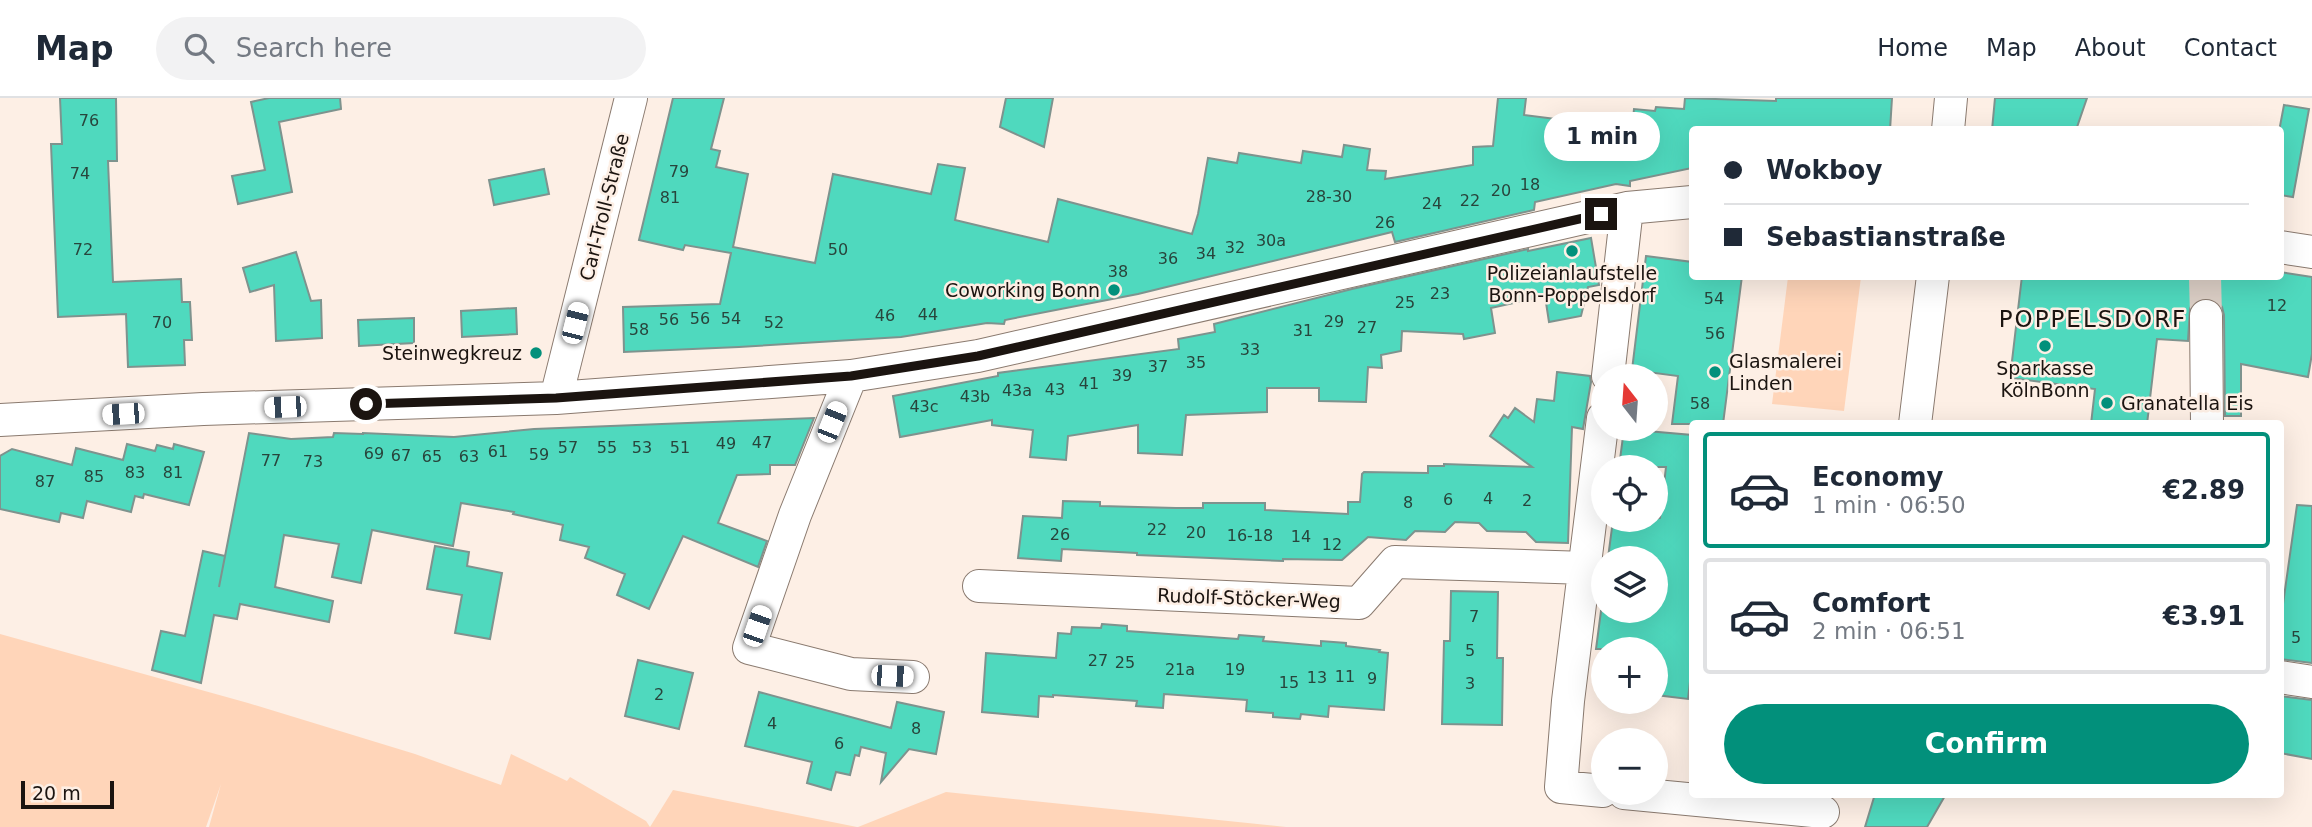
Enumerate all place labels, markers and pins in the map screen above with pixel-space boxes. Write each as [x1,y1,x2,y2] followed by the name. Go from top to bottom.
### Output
[1564,243,1580,259] marker: Polizeianlaufstelle Bonn-Poppelsdorf
[1487,262,1657,306] place label: Polizeianlaufstelle Bonn-Poppelsdorf
[945,279,1100,301] place label: Coworking Bonn
[1106,282,1122,298] marker: Coworking Bonn
[2037,338,2053,354] marker: Sparkasse KölnBonn
[382,342,522,364] place label: Steinwegkreuz
[528,345,544,361] marker: Steinwegkreuz
[1729,350,1842,394] place label: Glasmalerei Linden
[1996,357,2094,401] place label: Sparkasse KölnBonn
[1707,364,1723,380] marker: Glasmalerei Linden
[2121,392,2253,414] place label: Granatella Eis
[2099,395,2115,411] marker: Granatella Eis

